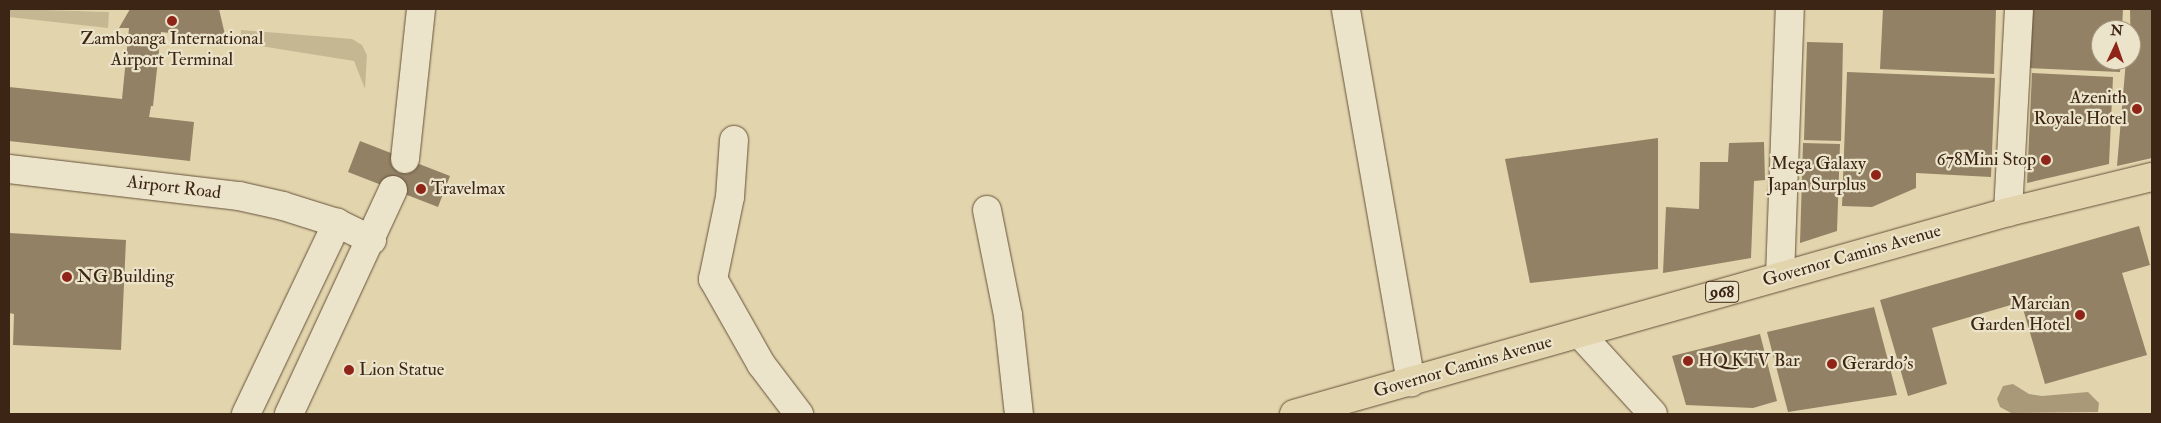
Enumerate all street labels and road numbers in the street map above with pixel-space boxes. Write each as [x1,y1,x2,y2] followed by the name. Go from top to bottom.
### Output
[126,172,222,204] street label: Airport Road
[1760,220,1944,292] street label: Governor Camins Avenue
[1704,278,1740,306] road number: 968
[1371,331,1555,403] street label: Governor Camins Avenue

